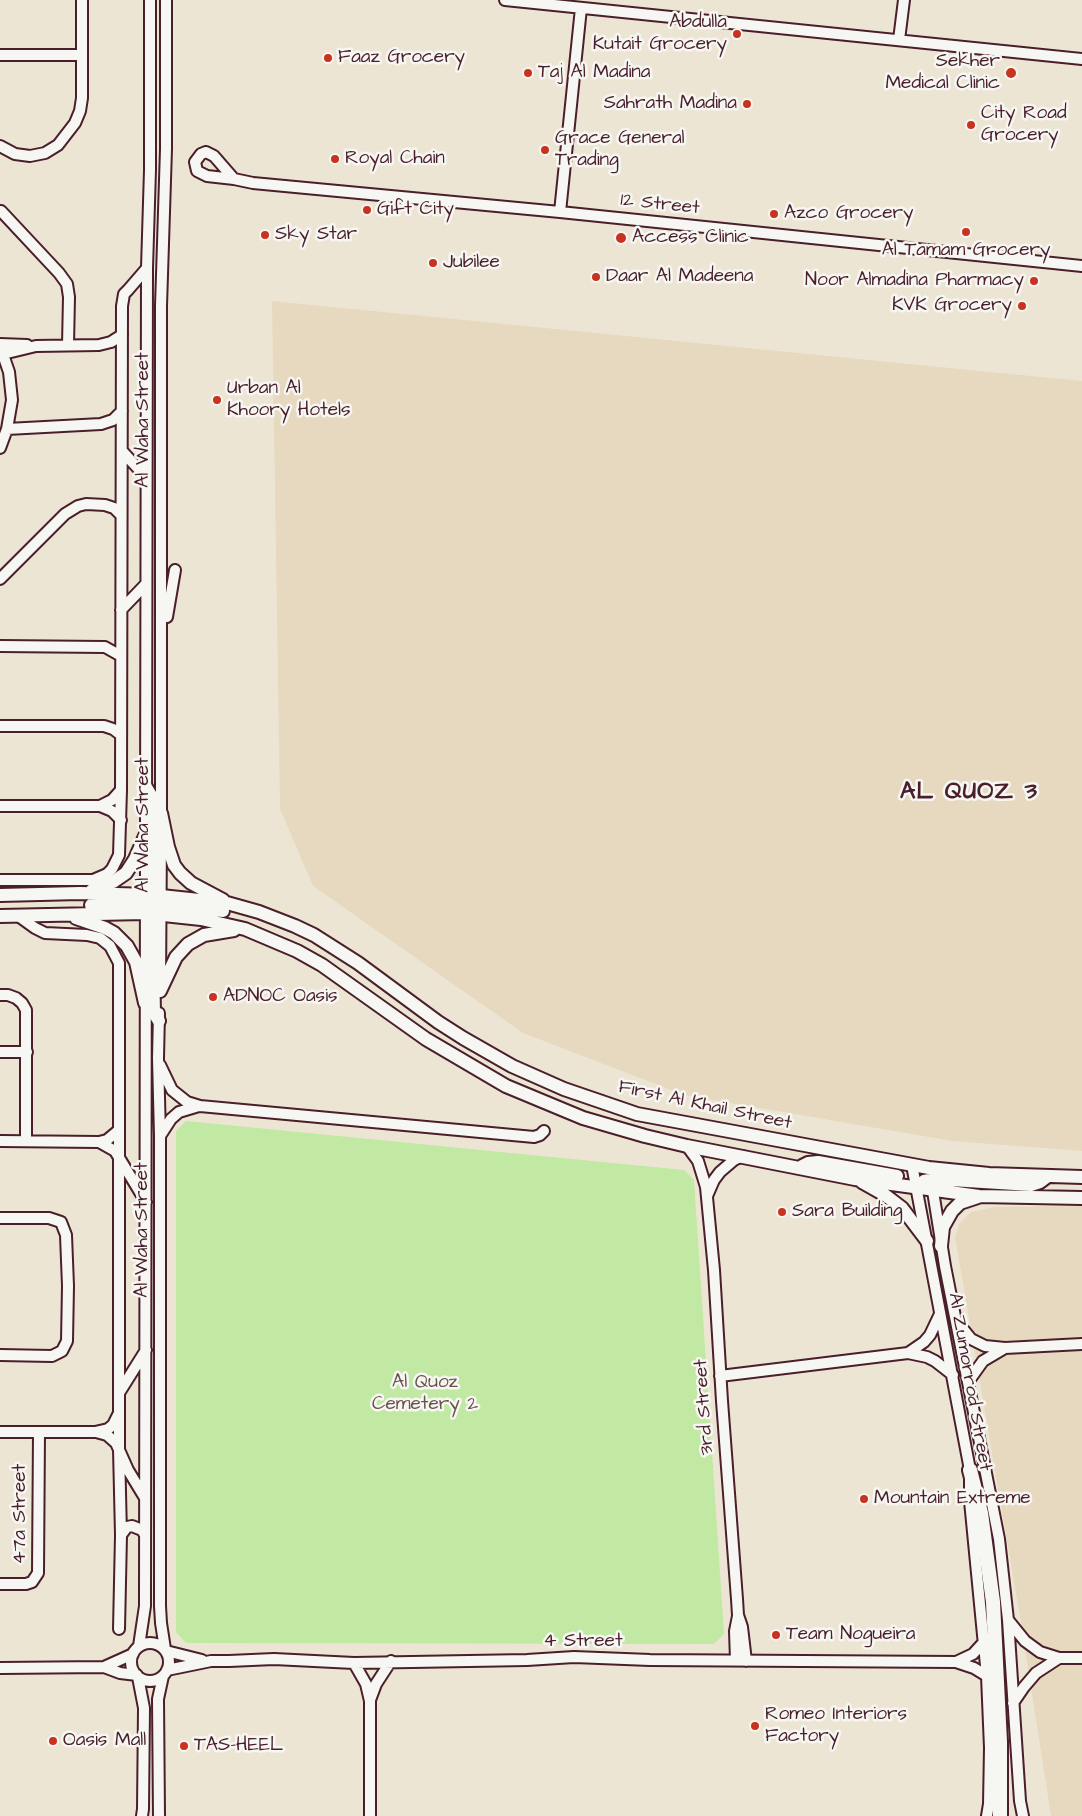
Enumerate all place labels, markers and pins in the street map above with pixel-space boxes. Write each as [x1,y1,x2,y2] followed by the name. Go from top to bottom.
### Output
[593,12,727,56] place label: Abdulla Kutait Grocery
[731,28,743,40] marker: Abdulla Kutait Grocery
[338,47,465,69] place label: Faaz Grocery
[885,51,1000,95] place label: Sekher Medical Clinic
[322,52,334,64] marker: Faaz Grocery
[538,62,650,84] place label: Taj Al Madina
[1004,66,1018,80] marker: Sekher Medical Clinic
[522,67,534,79] marker: Taj Al Madina
[604,93,737,115] place label: Sahrath Madina
[741,98,753,110] marker: Sahrath Madina
[981,103,1067,147] place label: City Road Grocery
[965,119,977,131] marker: City Road Grocery
[555,128,685,172] place label: Grace General Trading
[539,144,551,156] marker: Grace General Trading
[345,148,445,170] place label: Royal Chain
[329,153,341,165] marker: Royal Chain
[377,199,454,221] place label: Gift City
[784,203,913,225] place label: Azco Grocery
[361,204,373,216] marker: Gift City
[768,208,780,220] marker: Azco Grocery
[275,224,357,246] place label: Sky Star
[960,226,972,238] marker: Al Tamam Grocery
[632,227,749,249] place label: Access Clinic
[259,229,271,241] marker: Sky Star
[614,231,628,245] marker: Access Clinic
[882,240,1050,262] place label: Al Tamam Grocery
[443,252,500,274] place label: Jubilee
[427,257,439,269] marker: Jubilee
[606,266,753,288] place label: Daar Al Madeena
[805,270,1024,292] place label: Noor Almadina Pharmacy
[590,271,602,283] marker: Daar Al Madeena
[1028,275,1040,287] marker: Noor Almadina Pharmacy
[892,295,1012,317] place label: KVK Grocery
[1016,300,1028,312] marker: KVK Grocery
[227,378,350,422] place label: Urban Al Khoory Hotels
[211,394,223,406] marker: Urban Al Khoory Hotels
[223,986,338,1008] place label: ADNOC Oasis
[207,991,219,1003] marker: ADNOC Oasis
[792,1201,903,1223] place label: Sara Building
[776,1206,788,1218] marker: Sara Building
[874,1488,1031,1510] place label: Mountain Extreme
[858,1493,870,1505] marker: Mountain Extreme
[786,1624,916,1646] place label: Team Nogueira
[770,1629,782,1641] marker: Team Nogueira
[765,1704,907,1748] place label: Romeo Interiors Factory
[749,1720,761,1732] marker: Romeo Interiors Factory
[63,1730,146,1752] place label: Oasis Mall
[47,1735,59,1747] marker: Oasis Mall
[194,1735,283,1757] place label: TAS-HEEL
[178,1740,190,1752] marker: TAS-HEEL

